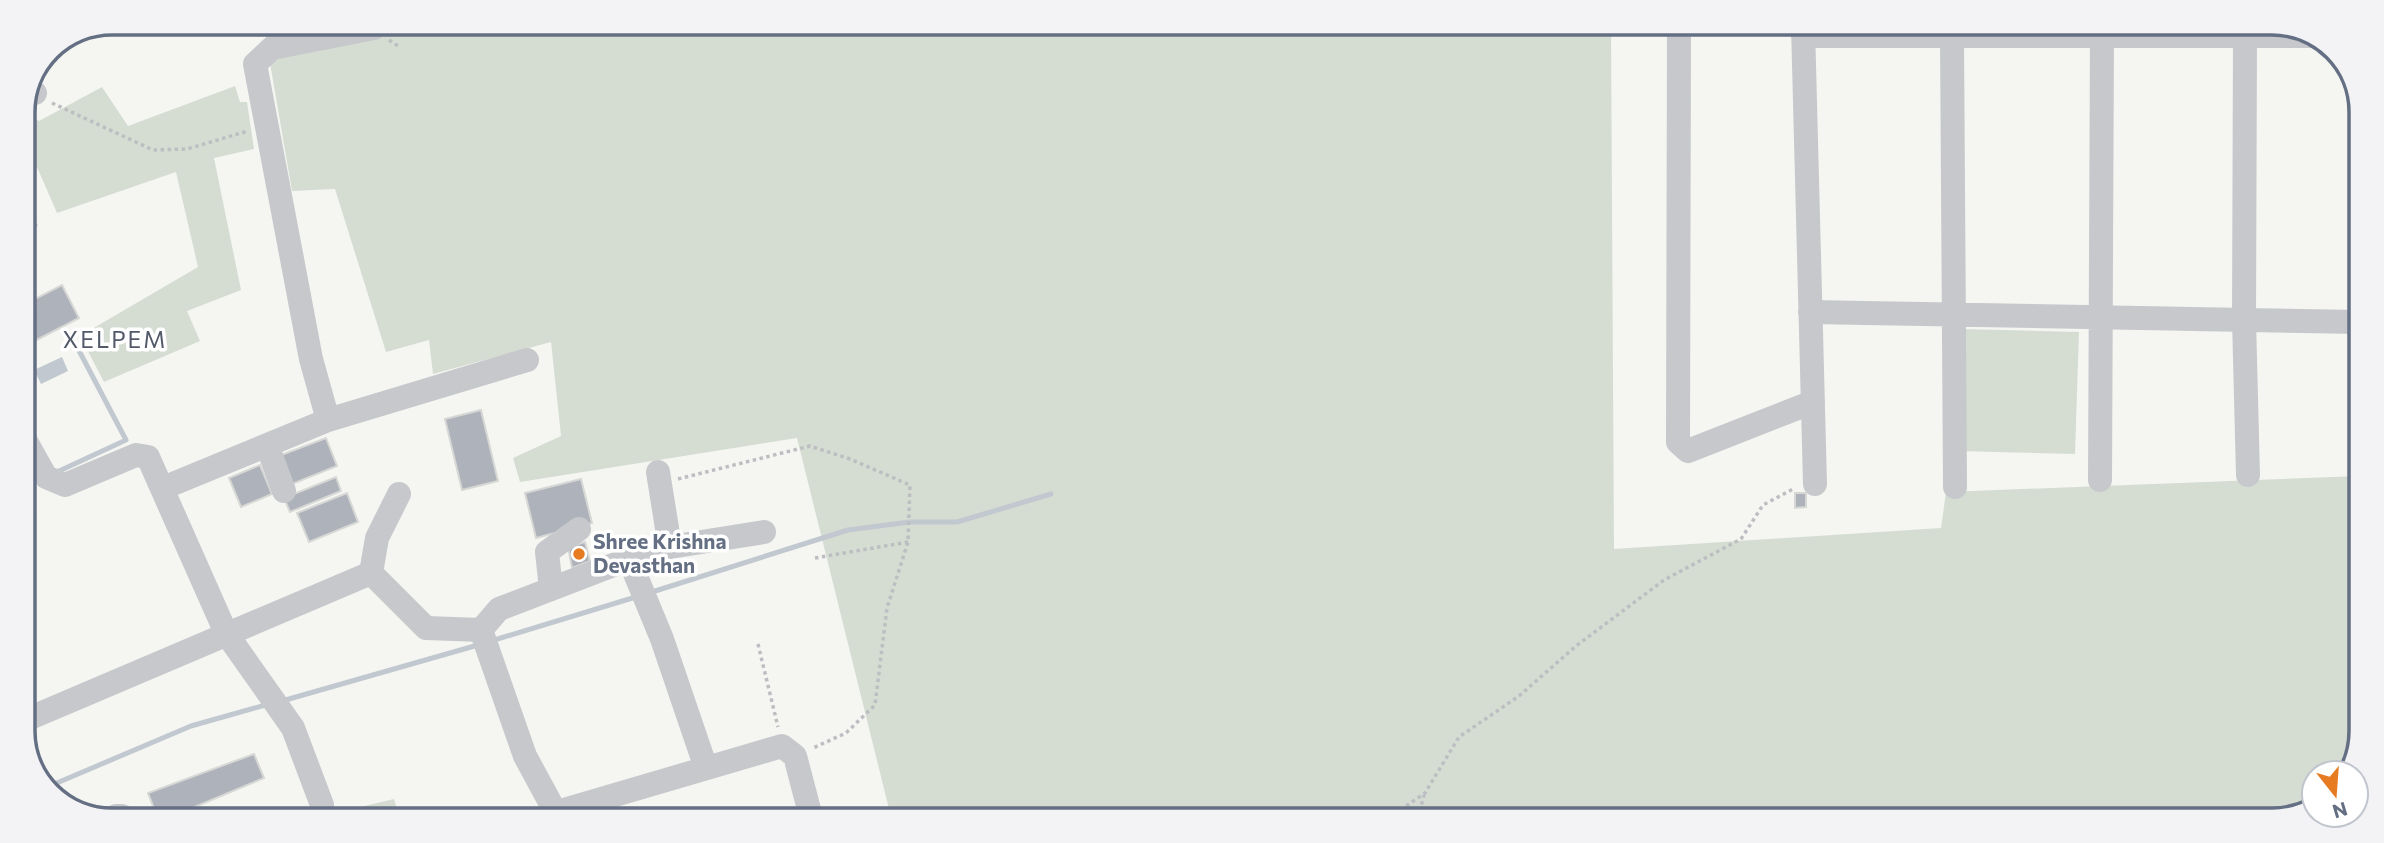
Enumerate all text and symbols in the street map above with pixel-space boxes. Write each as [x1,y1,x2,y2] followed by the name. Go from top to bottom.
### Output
[63,325,167,353] district label: XELPEM
[593,528,727,577] place label: Shree Krishna Devasthan
[571,546,587,562] marker: Shree Krishna Devasthan
[2300,759,2370,829] north arrow
[2330,798,2350,824] text: N

